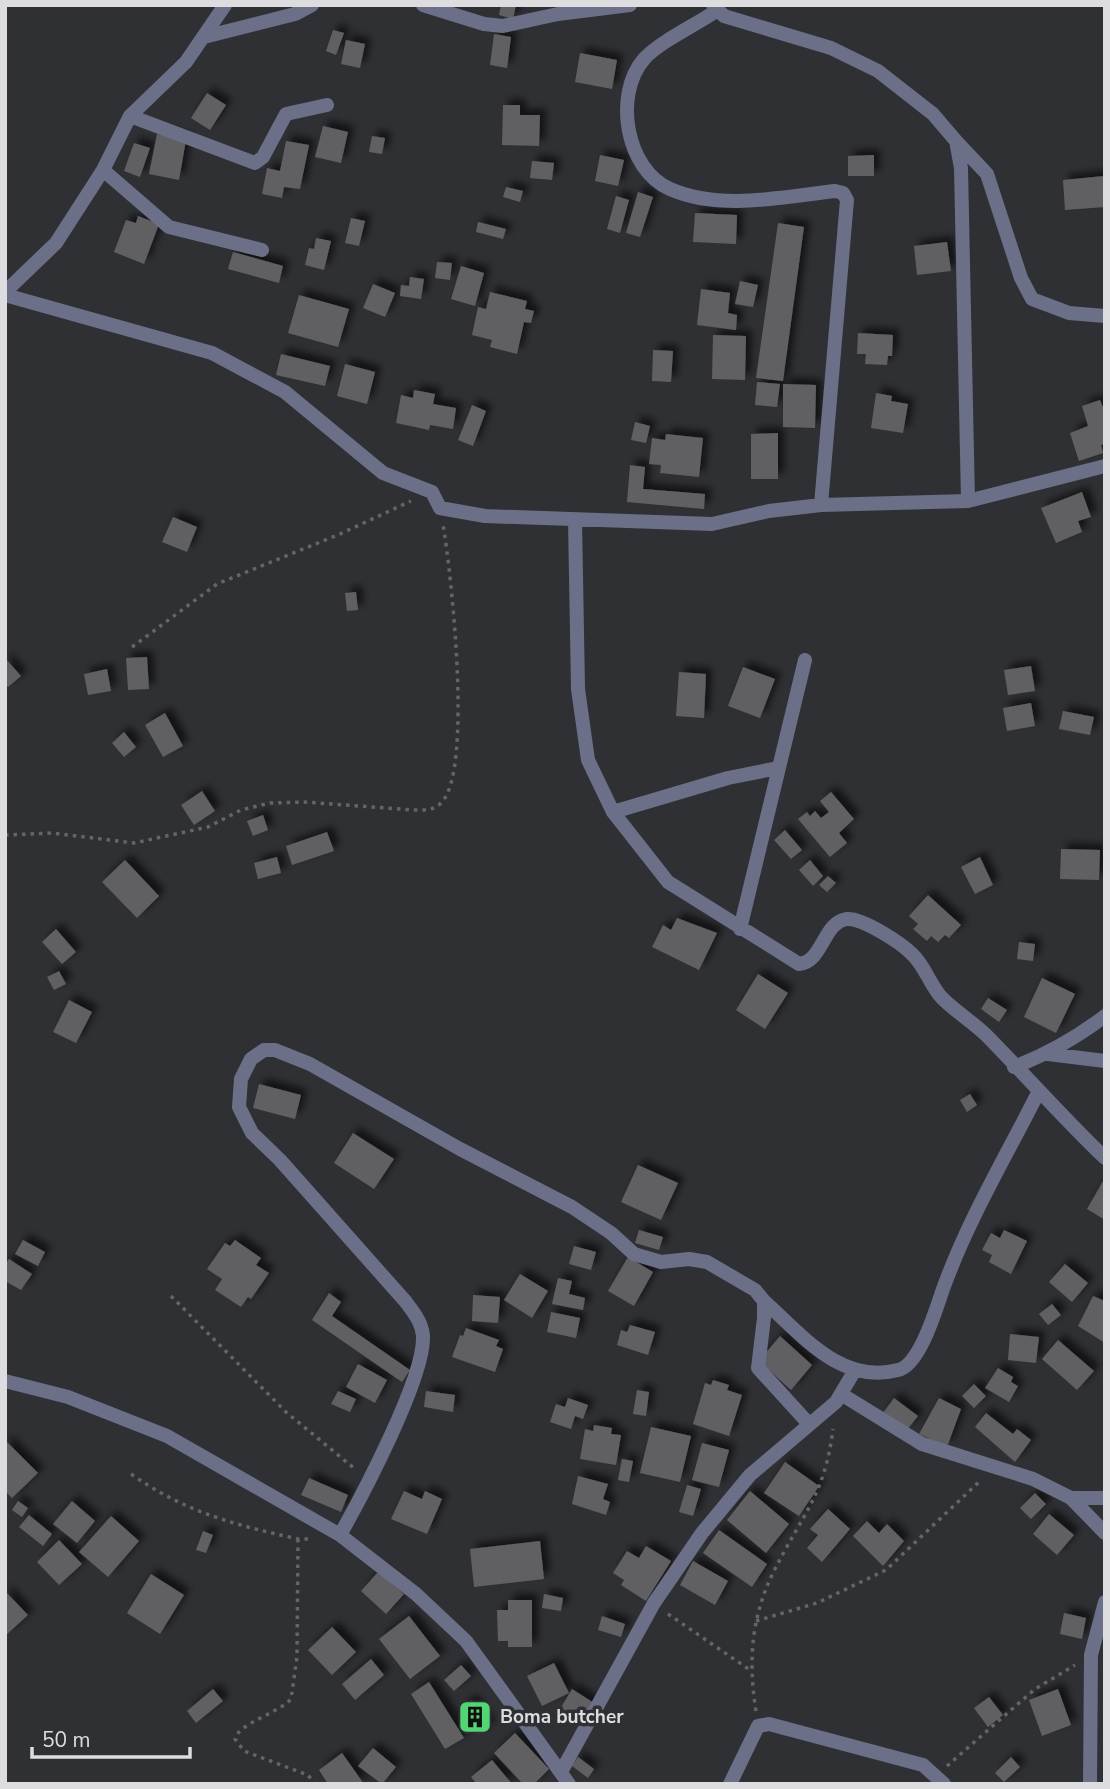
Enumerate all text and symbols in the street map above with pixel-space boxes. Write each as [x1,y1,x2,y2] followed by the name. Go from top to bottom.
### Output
[456,1698,494,1736] building icon: Boma butcher
[500,1704,624,1730] place label: Boma butcher
[32,1716,189,1760] scale bar
[42,1726,91,1754] text: 50 m

